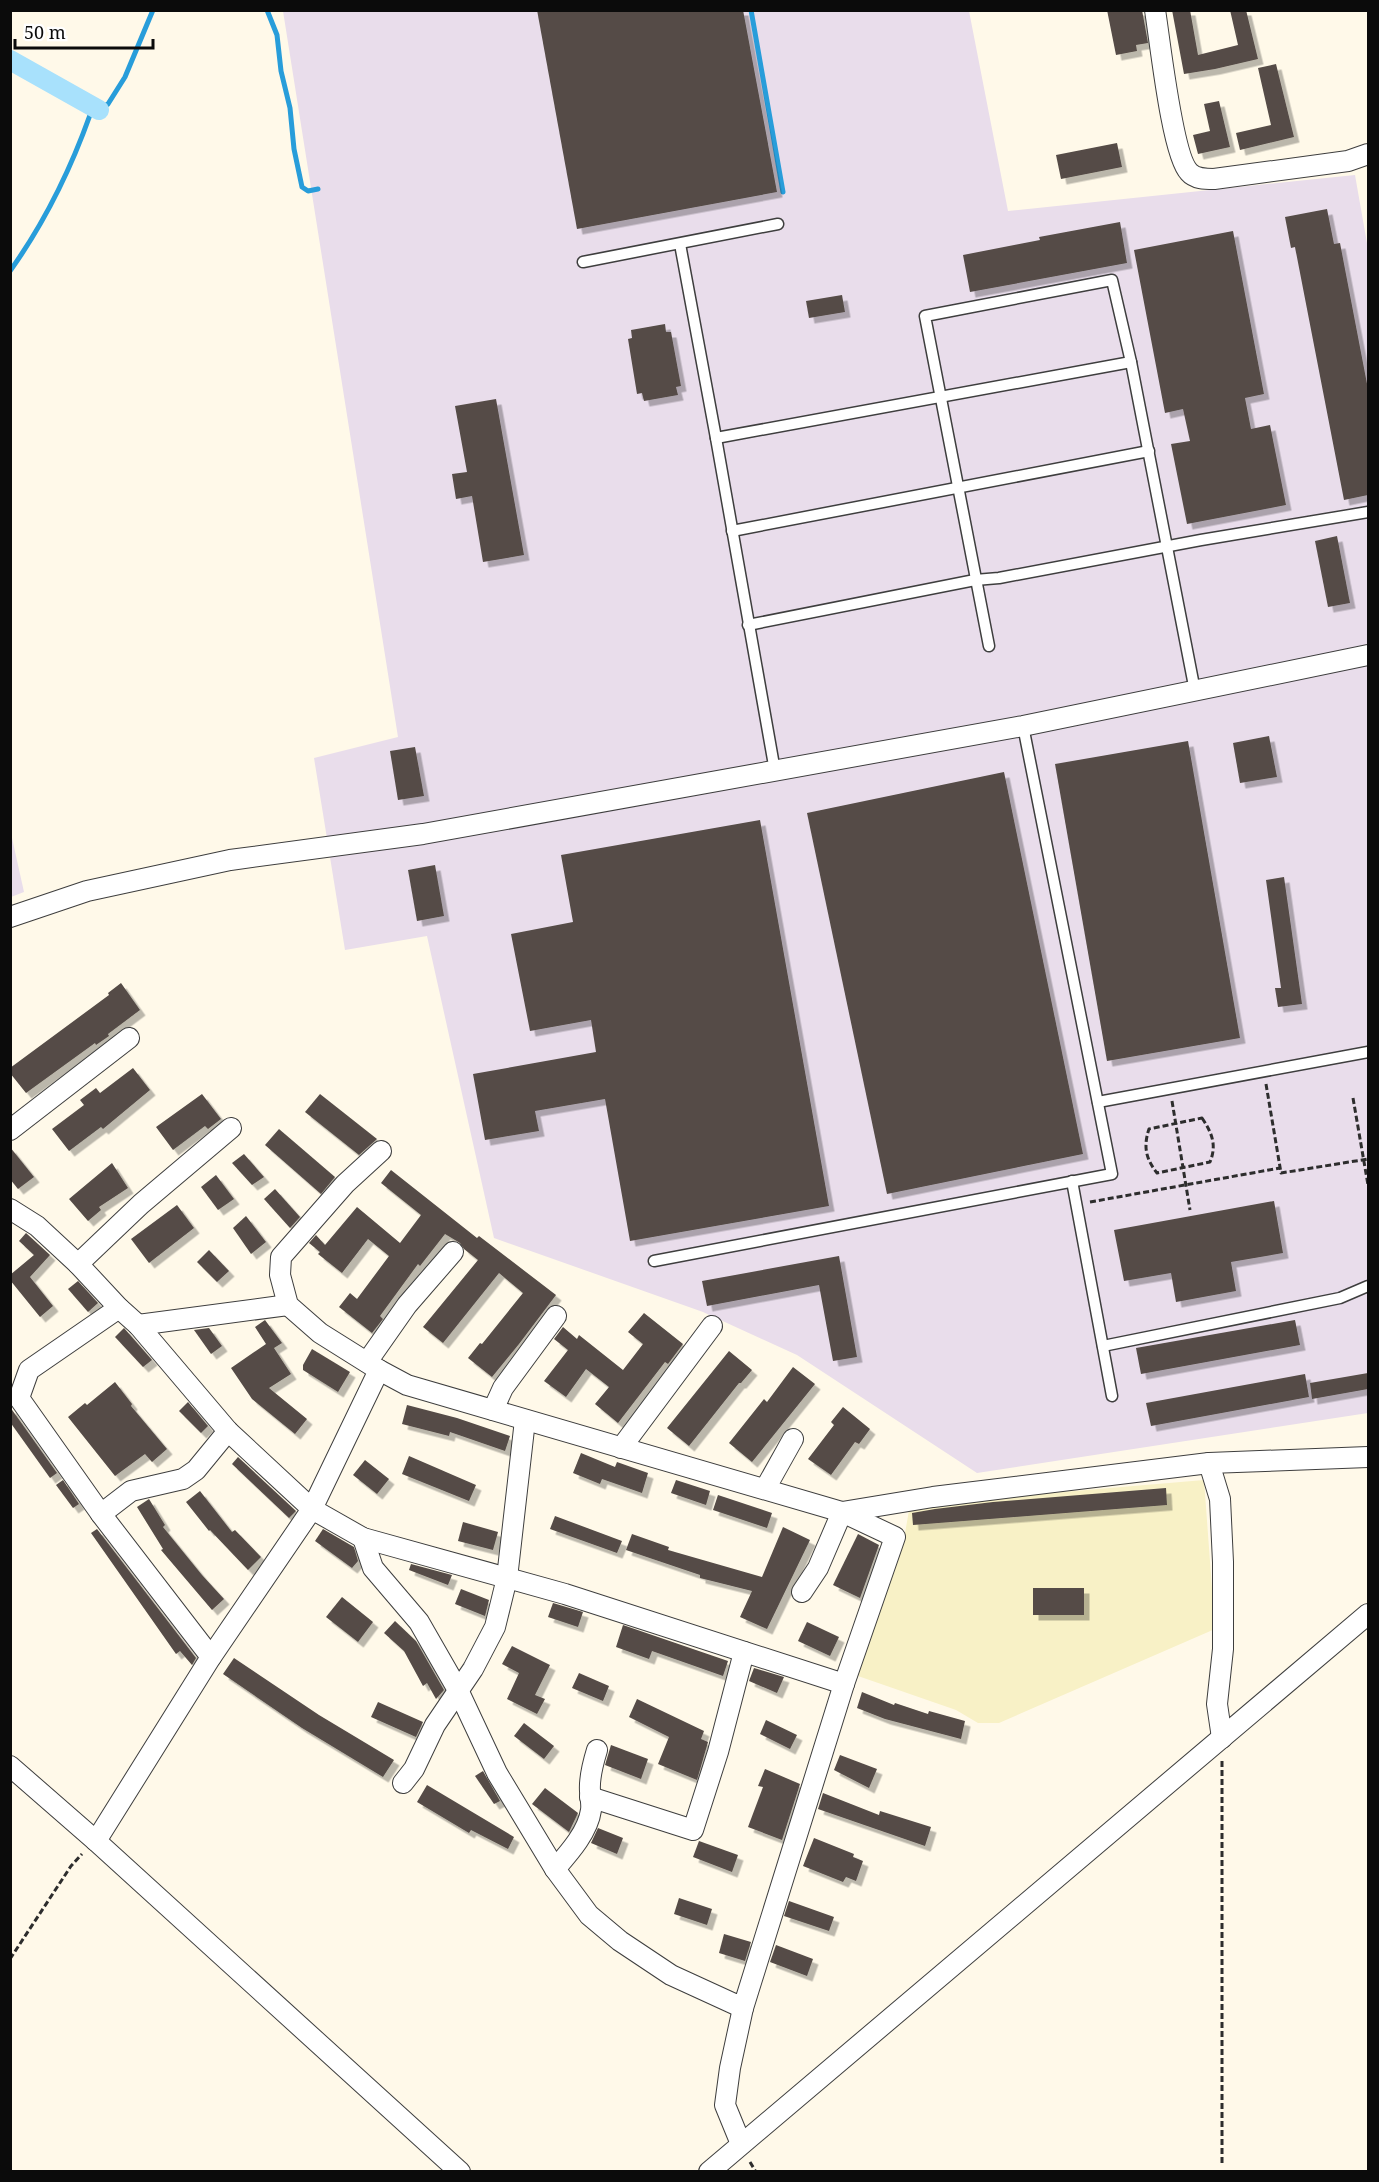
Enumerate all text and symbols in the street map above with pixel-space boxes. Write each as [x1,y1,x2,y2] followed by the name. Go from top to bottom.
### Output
[15,12,153,50] scale bar
[24,20,66,44] text: 50 m

